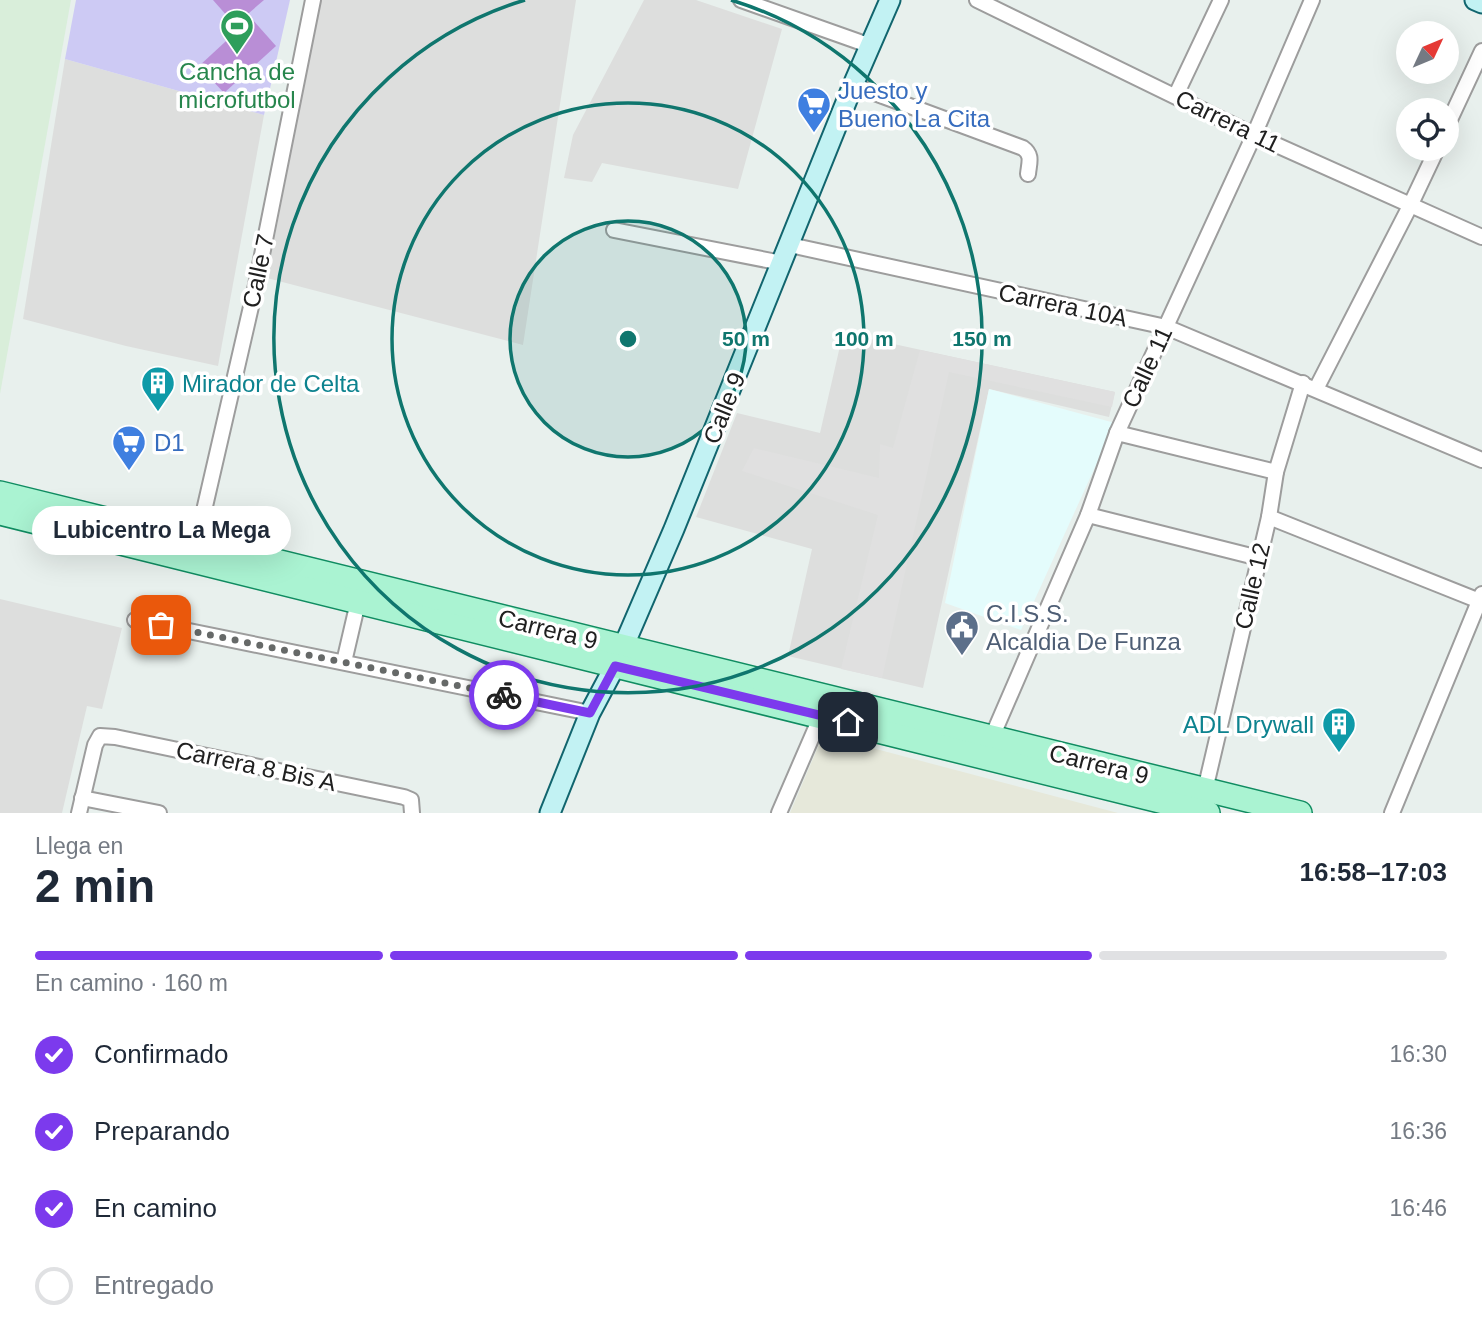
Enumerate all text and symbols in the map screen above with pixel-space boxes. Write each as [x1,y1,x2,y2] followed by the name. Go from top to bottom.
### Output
[218,7,256,56] sports icon: Cancha de microfutbol
[1396,21,1460,84] north arrow
[1396,21,1459,161] map controls
[178,58,296,113] place label: Cancha de microfutbol
[838,77,991,132] place label: Juesto y Bueno La Cita
[1171,84,1285,158] street label: Carrera 11
[795,85,833,134] supermarket icon: Juesto y Bueno La Cita
[1396,98,1459,161] button: locate
[237,232,279,310] street label: Calle 7
[996,278,1130,332] street label: Carrera 10A
[1117,322,1177,412] street label: Calle 11
[616,327,640,351] centre of rings
[722,327,770,350] text: 50 m
[834,327,894,350] text: 100 m
[952,327,1012,350] text: 150 m
[139,364,177,413] building icon: Mirador de Celta
[697,368,751,448] street label: Calle 9
[182,370,360,397] place label: Mirador de Celta
[110,423,148,472] supermarket icon: D1
[154,429,185,456] place label: D1
[32,506,290,555] callout: Lubicentro La Mega
[53,517,270,543] text: Lubicentro La Mega
[1229,540,1275,632] street label: Calle 12
[131,595,191,655] pin
[986,600,1181,655] place label: C.I.S.S. Alcaldia De Funza
[496,604,600,654] street label: Carrera 9
[142,606,180,644] icon: bag
[943,608,981,657] public building icon: C.I.S.S. Alcaldia De Funza
[469,660,539,730] courier
[485,676,523,714] icon: bike
[818,692,878,752] pin
[829,703,867,741] icon: home
[1320,705,1358,754] building icon: ADL Drywall
[1183,711,1314,738] place label: ADL Drywall
[174,736,338,796] street label: Carrera 8 Bis A
[1047,739,1151,789] street label: Carrera 9
[35,833,123,859] text: Llega en
[1300,857,1447,887] text: 16:58–17:03
[35,860,155,912] text: 2 min
[35,970,228,996] text: En camino · 160 m
[35,1036,73,1074] icon: check
[94,1039,228,1069] text: Confirmado
[1389,1041,1447,1067] text: 16:30
[35,1113,73,1151] icon: check
[94,1116,230,1146] text: Preparando
[1389,1118,1447,1144] text: 16:36
[35,1190,73,1228] icon: check
[94,1193,217,1223] text: En camino
[1389,1195,1447,1221] text: 16:46
[94,1270,214,1300] text: Entregado

